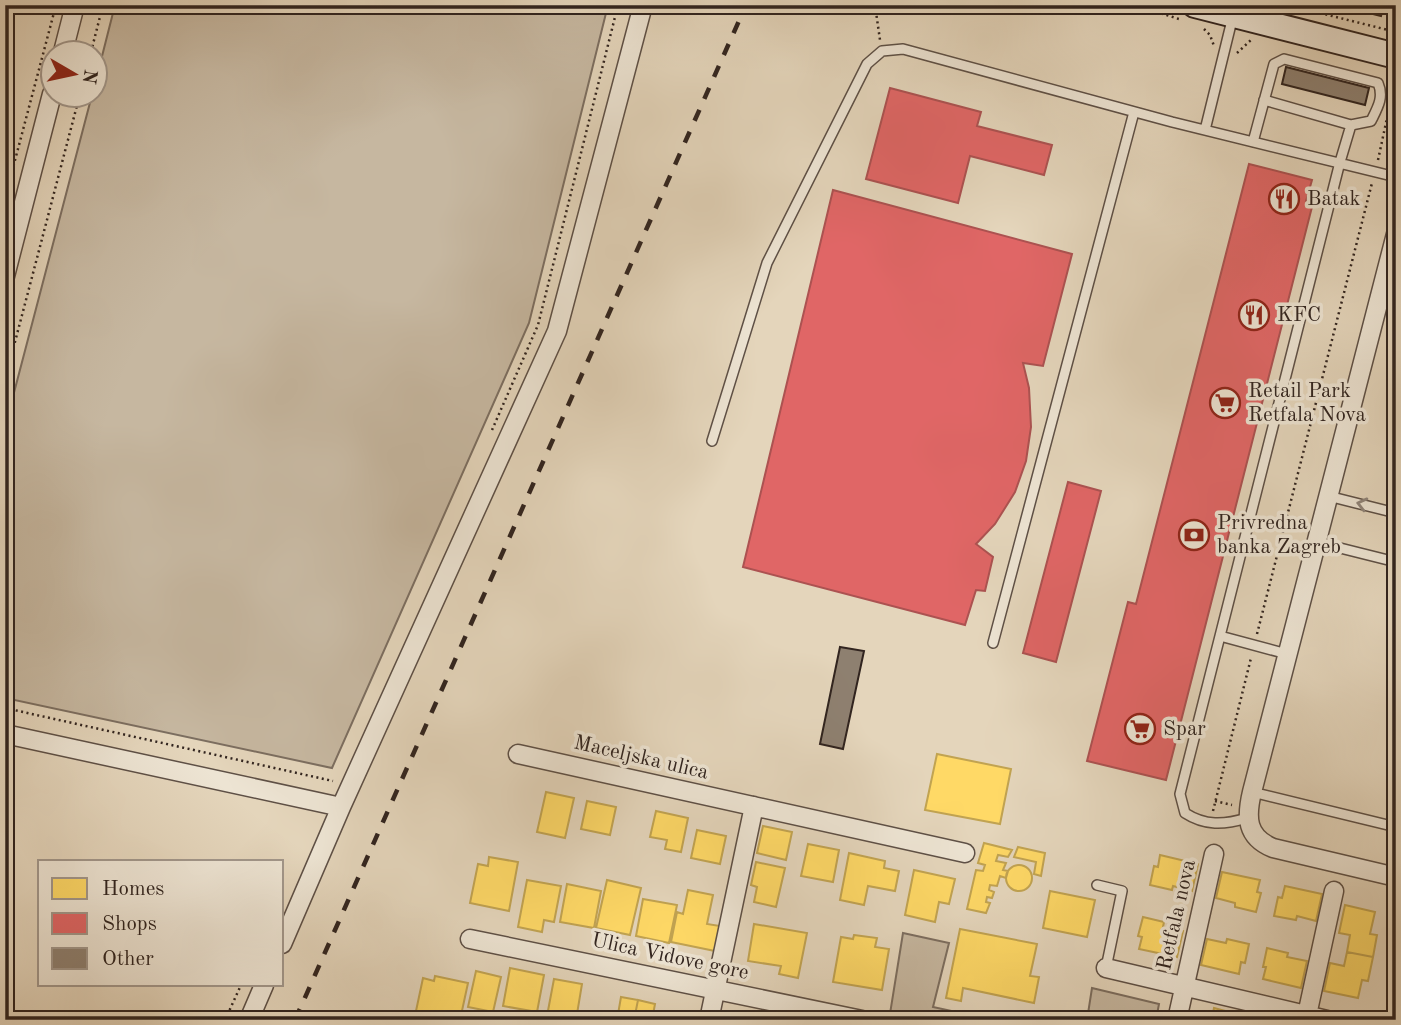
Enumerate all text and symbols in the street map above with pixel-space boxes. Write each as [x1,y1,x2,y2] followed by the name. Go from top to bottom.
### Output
[38,38,108,108] north arrow
[78,68,99,85] text: N
[1267,182,1301,216] restaurant icon: Batak
[1307,189,1361,210] place label: Batak
[1237,298,1271,332] restaurant icon: KFC
[1277,305,1321,326] place label: KFC
[1248,381,1366,426] place label: Retail Park Retfala Nova
[1208,386,1242,420] supermarket icon: Retail Park Retfala Nova
[1356,498,1368,513] one-way arrow
[1217,513,1341,558] place label: Privredna banka Zagreb
[1177,518,1211,552] bank icon: Privredna banka Zagreb
[1123,712,1157,746] supermarket icon: Spar
[1163,719,1206,740] place label: Spar
[572,732,710,784] street label: Maceljska ulica
[1154,858,1200,972] street label: Retfala nova
[38,860,284,986] legend
[102,879,164,900] text: Homes
[102,914,157,935] text: Shops
[589,930,751,984] street label: Ulica Vidove gore
[102,949,154,970] text: Other

